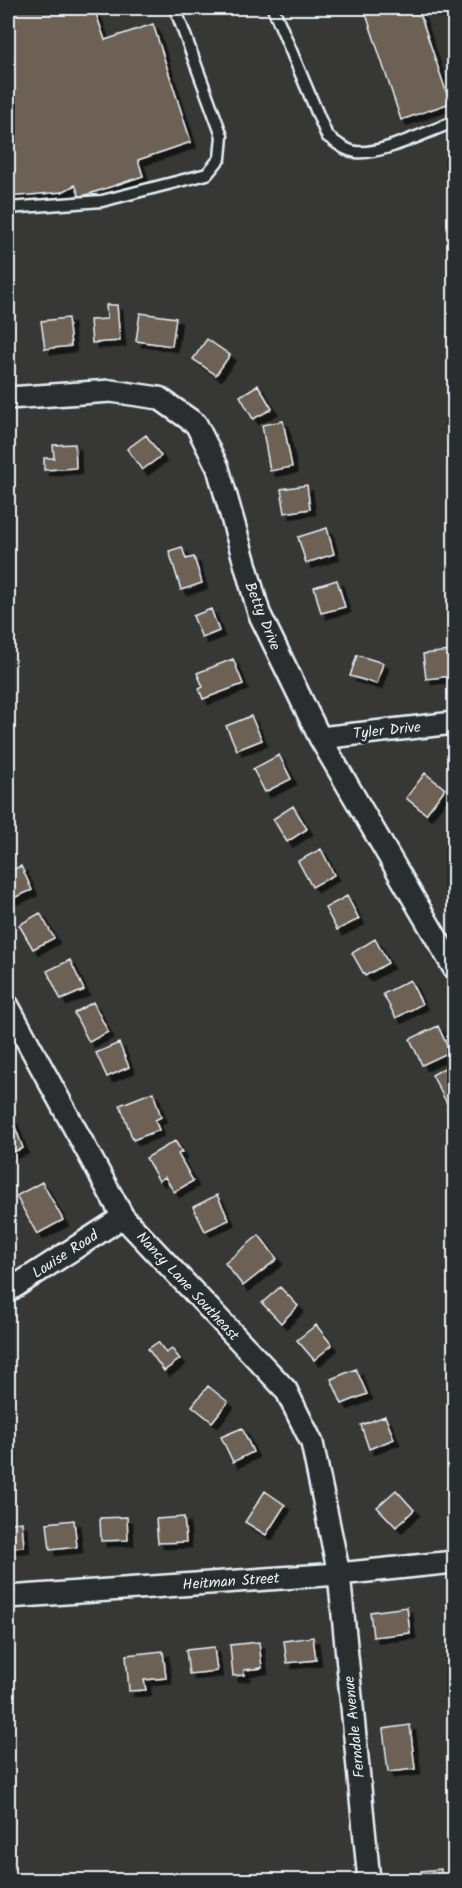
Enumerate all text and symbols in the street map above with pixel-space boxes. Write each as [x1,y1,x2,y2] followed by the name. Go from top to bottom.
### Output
[237,578,287,655] street label: Betty Drive
[352,715,422,746] street label: Tyler Drive
[28,1224,104,1285] street label: Louise Road
[130,1226,245,1347] street label: Nancy Lane Southeast
[182,1567,281,1597] street label: Heitman Street
[338,1674,372,1779] street label: Ferndale Avenue

